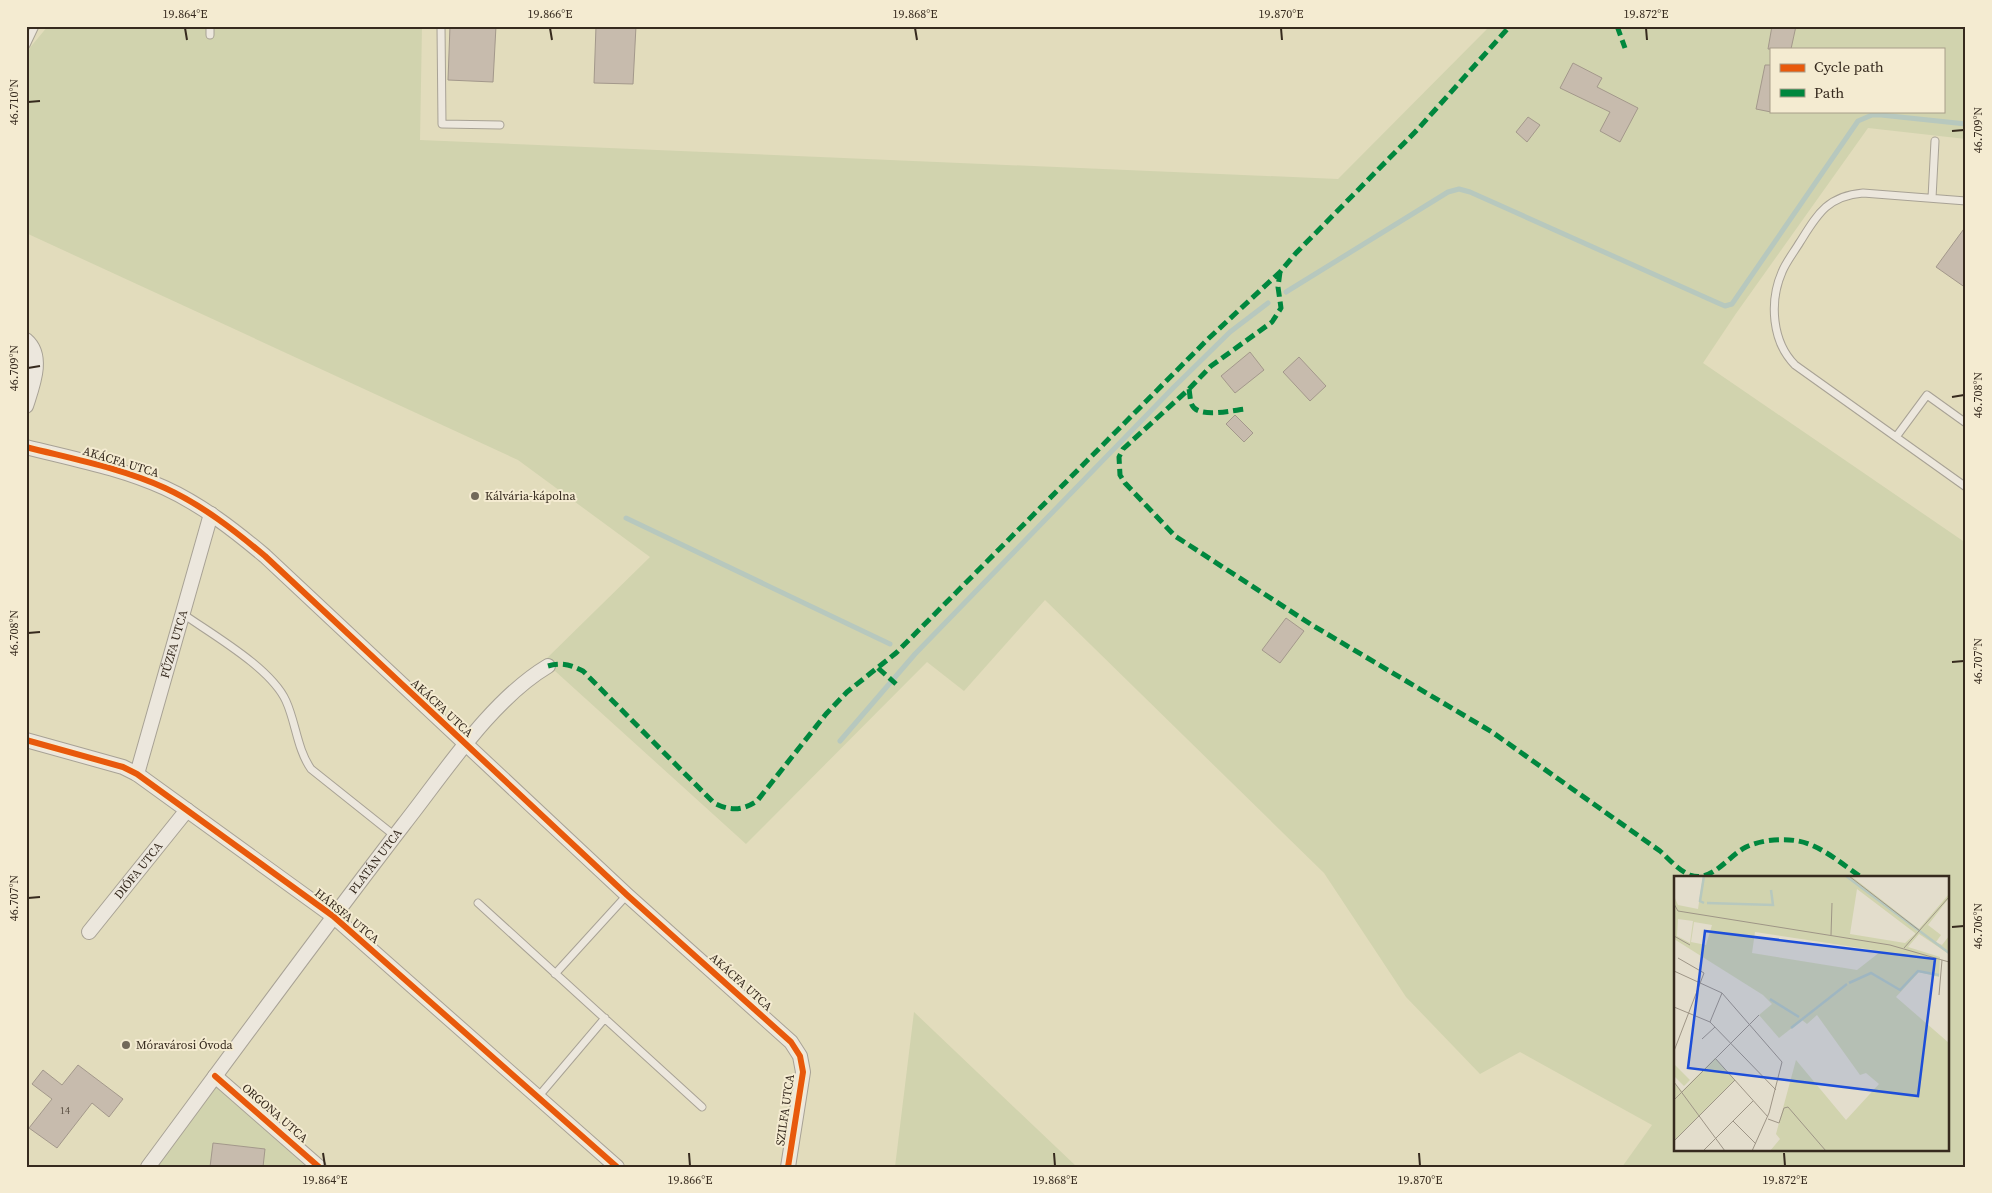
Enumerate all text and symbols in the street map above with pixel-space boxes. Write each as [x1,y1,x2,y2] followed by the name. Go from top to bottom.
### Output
[163,6,207,22] text: 19.864°E
[528,6,572,22] text: 19.866°E
[893,6,937,22] text: 19.868°E
[1259,6,1303,22] text: 19.870°E
[1624,6,1668,22] text: 19.872°E
[1770,48,1944,112] legend
[1814,56,1884,77] text: Cycle path
[6,79,22,125] text: 46.710°N
[1814,82,1844,103] text: Path
[1970,107,1986,153] text: 46.709°N
[6,345,22,391] text: 46.709°N
[1970,372,1986,418] text: 46.708°N
[81,443,161,481] street label: AKÁCFA UTCA
[485,488,576,504] place label: Kálvária-kápolna
[469,490,481,502] marker: Kálvária-kápolna
[157,608,191,680] street label: FŰZFA UTCA
[6,610,22,656] text: 46.708°N
[1970,638,1986,684] text: 46.707°N
[408,675,476,741] street label: AKÁCFA UTCA
[345,825,406,897] street label: PLATÁN UTCA
[111,839,166,902] street label: DIÓFA UTCA
[6,875,22,921] text: 46.707°N
[1674,876,1950,1150] inset map
[311,885,383,947] street label: HÁRSFA UTCA
[1970,903,1986,949] text: 46.706°N
[706,950,776,1014] street label: AKÁCFA UTCA
[136,1037,234,1053] place label: Móravárosi Óvoda
[120,1039,132,1051] marker: Móravárosi Óvoda
[772,1073,798,1147] street label: SZILFA UTCA
[239,1080,311,1146] street label: ORGONA UTCA
[60,1104,70,1117] house number: 14
[303,1172,347,1188] text: 19.864°E
[668,1172,712,1188] text: 19.866°E
[1033,1172,1077,1188] text: 19.868°E
[1398,1172,1442,1188] text: 19.870°E
[1763,1172,1807,1188] text: 19.872°E

